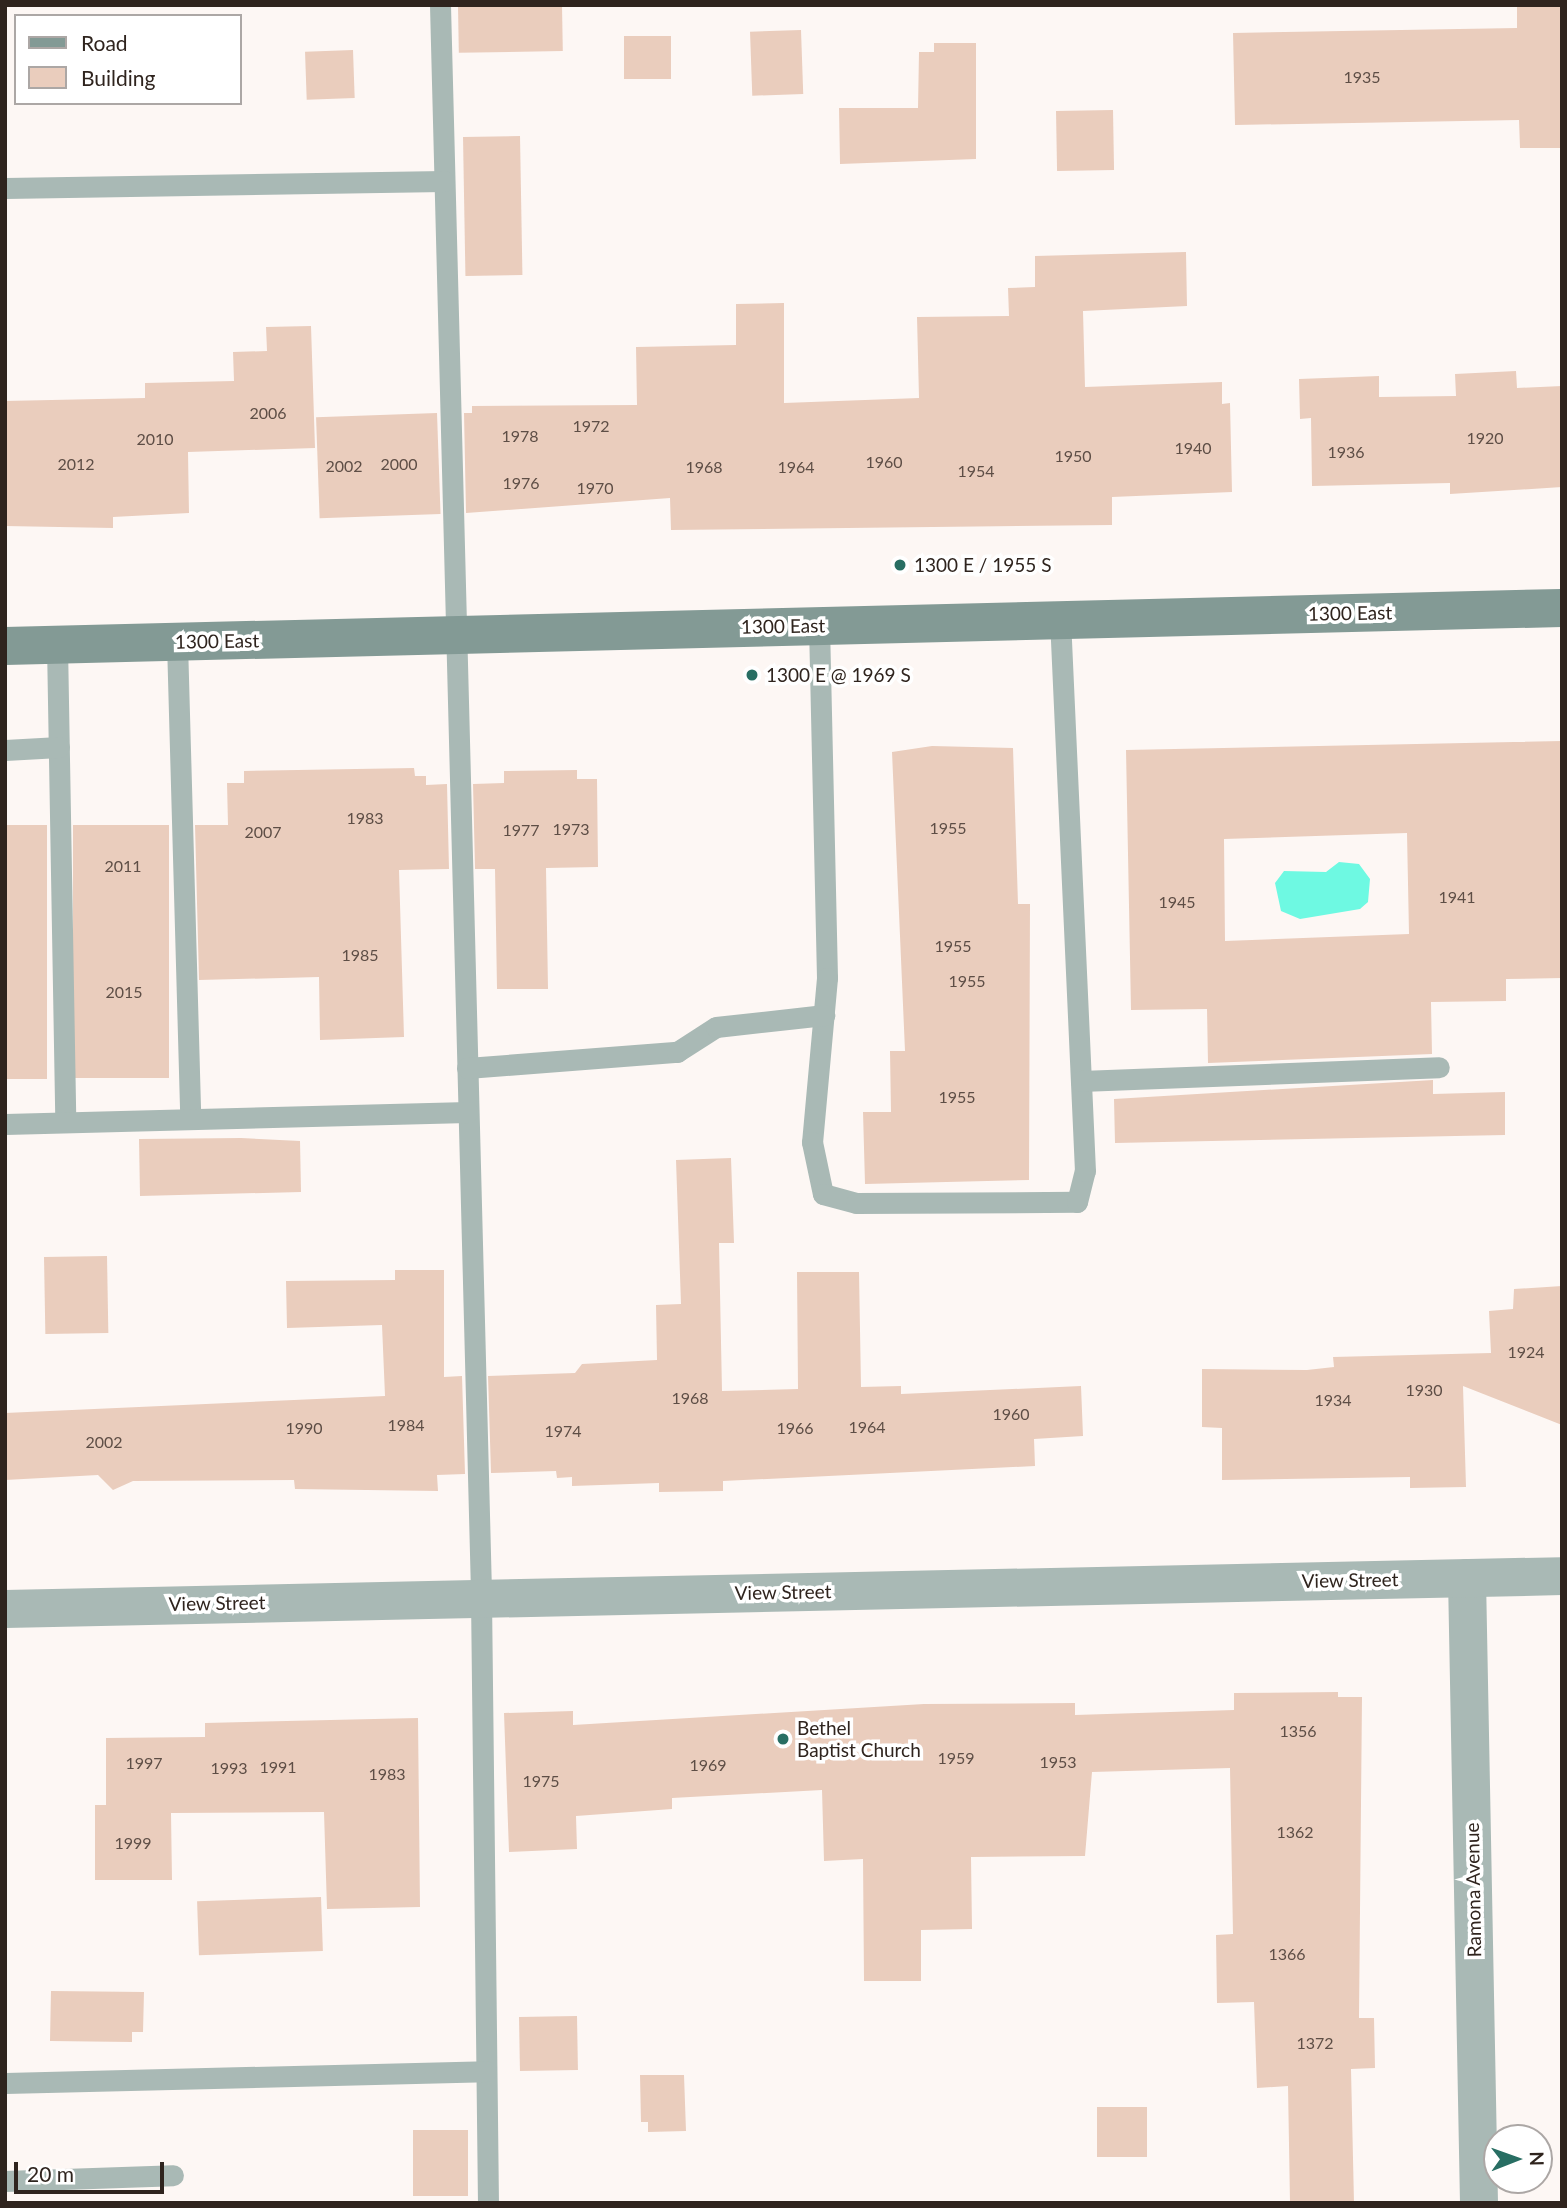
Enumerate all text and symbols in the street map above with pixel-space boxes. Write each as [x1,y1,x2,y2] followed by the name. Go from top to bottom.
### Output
[14,14,242,105] legend
[81,30,128,55] text: Road
[81,65,156,90] text: Building
[1343,67,1381,87] house number: 1935
[249,403,287,423] house number: 2006
[572,416,610,436] house number: 1972
[501,426,539,446] house number: 1978
[1466,428,1504,448] house number: 1920
[136,429,174,449] house number: 2010
[1174,438,1212,458] house number: 1940
[1327,442,1365,462] house number: 1936
[1054,446,1092,466] house number: 1950
[865,452,903,472] house number: 1960
[57,454,95,474] house number: 2012
[380,454,418,474] house number: 2000
[325,456,363,476] house number: 2002
[685,457,723,477] house number: 1968
[777,457,815,477] house number: 1964
[957,461,995,481] house number: 1954
[502,473,540,493] house number: 1976
[576,478,614,498] house number: 1970
[914,554,1051,576] place label: 1300 E / 1955 S
[892,557,908,573] marker: 1300 E / 1955 S
[1308,601,1392,625] street label: 1300 East
[741,614,825,638] street label: 1300 East
[175,629,259,653] street label: 1300 East
[766,664,911,686] place label: 1300 E @ 1969 S
[744,667,760,683] marker: 1300 E @ 1969 S
[346,808,384,828] house number: 1983
[929,818,967,838] house number: 1955
[552,819,590,839] house number: 1973
[502,820,540,840] house number: 1977
[244,822,282,842] house number: 2007
[104,856,142,876] house number: 2011
[1438,887,1476,907] house number: 1941
[1158,892,1196,912] house number: 1945
[934,936,972,956] house number: 1955
[341,945,379,965] house number: 1985
[948,971,986,991] house number: 1955
[105,982,143,1002] house number: 2015
[938,1087,976,1107] house number: 1955
[1507,1342,1545,1362] house number: 1924
[1405,1380,1443,1400] house number: 1930
[671,1388,709,1408] house number: 1968
[1314,1390,1352,1410] house number: 1934
[992,1404,1030,1424] house number: 1960
[387,1415,425,1435] house number: 1984
[848,1417,886,1437] house number: 1964
[285,1418,323,1438] house number: 1990
[776,1418,814,1438] house number: 1966
[544,1421,582,1441] house number: 1974
[85,1432,123,1452] house number: 2002
[1301,1568,1399,1592] street label: View Street
[734,1580,832,1604] street label: View Street
[168,1591,266,1615] street label: View Street
[797,1717,921,1761] place label: Bethel Baptist Church
[1279,1721,1317,1741] house number: 1356
[775,1731,791,1747] marker: Bethel Baptist Church
[937,1748,975,1768] house number: 1959
[1039,1752,1077,1772] house number: 1953
[125,1753,163,1773] house number: 1997
[689,1755,727,1775] house number: 1969
[259,1757,297,1777] house number: 1991
[210,1758,248,1778] house number: 1993
[368,1764,406,1784] house number: 1983
[522,1771,560,1791] house number: 1975
[1276,1822,1314,1842] house number: 1362
[1460,1822,1486,1958] street label: Ramona Avenue
[114,1833,152,1853] house number: 1999
[1268,1944,1306,1964] house number: 1366
[1296,2033,1334,2053] house number: 1372
[1483,2124,1553,2194] north arrow
[18,2148,168,2192] scale bar
[1526,2151,1549,2166] text: N
[27,2161,74,2186] text: 20 m

